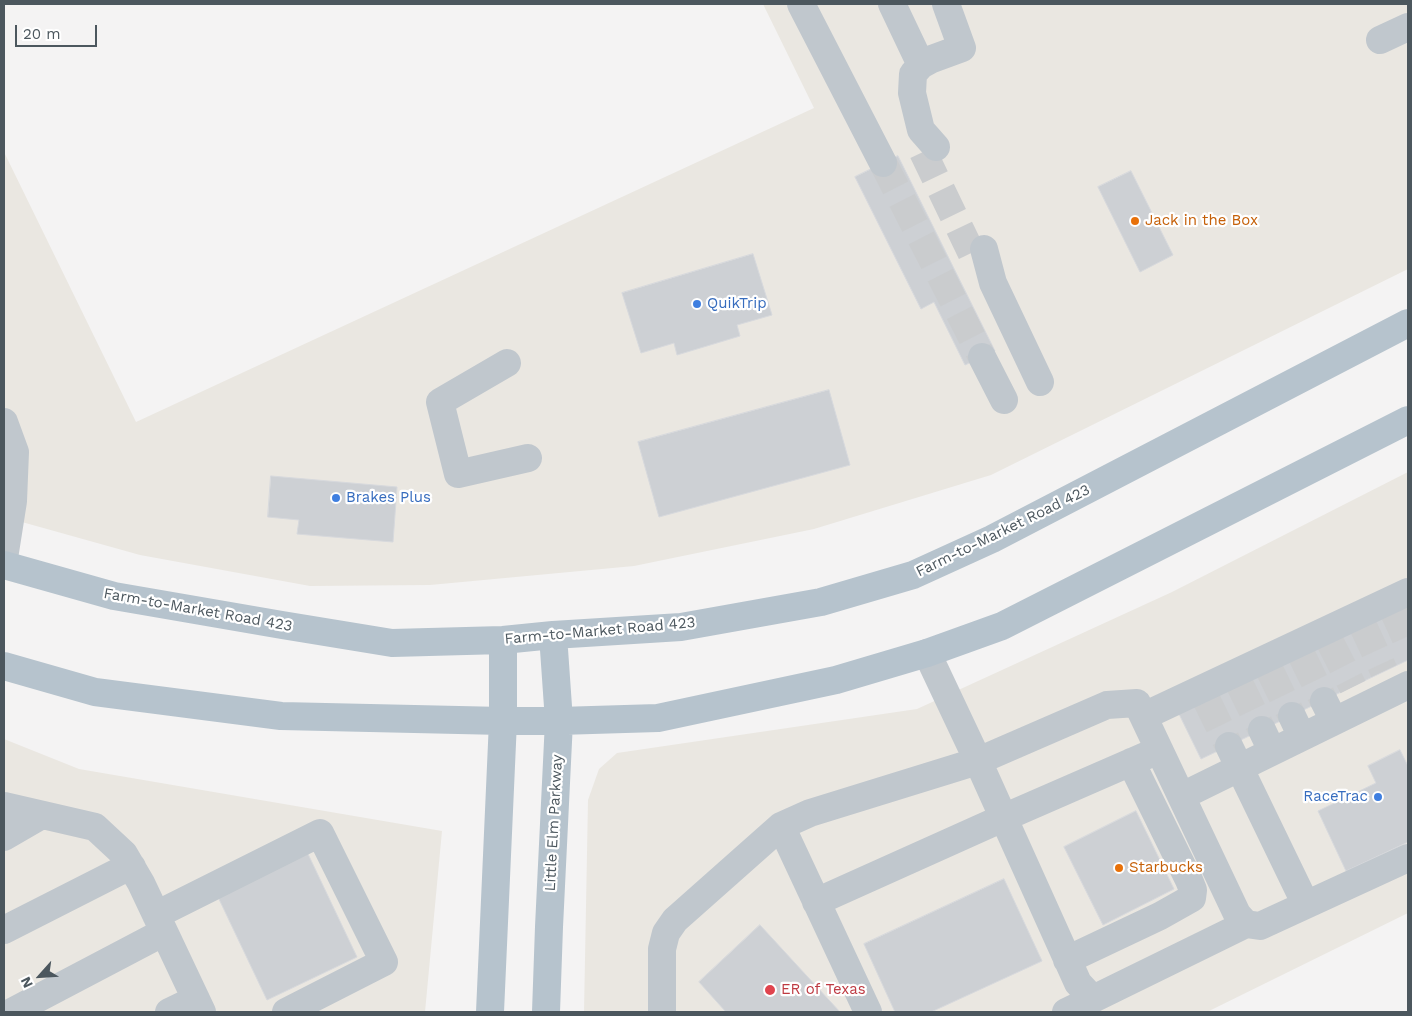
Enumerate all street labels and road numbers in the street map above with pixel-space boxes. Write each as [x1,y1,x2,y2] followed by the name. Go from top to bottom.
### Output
[913,481,1093,581] street label: Farm-to-Market Road 423
[102,585,294,635] street label: Farm-to-Market Road 423
[504,614,696,648] street label: Farm-to-Market Road 423
[541,754,567,892] street label: Little Elm Parkway

